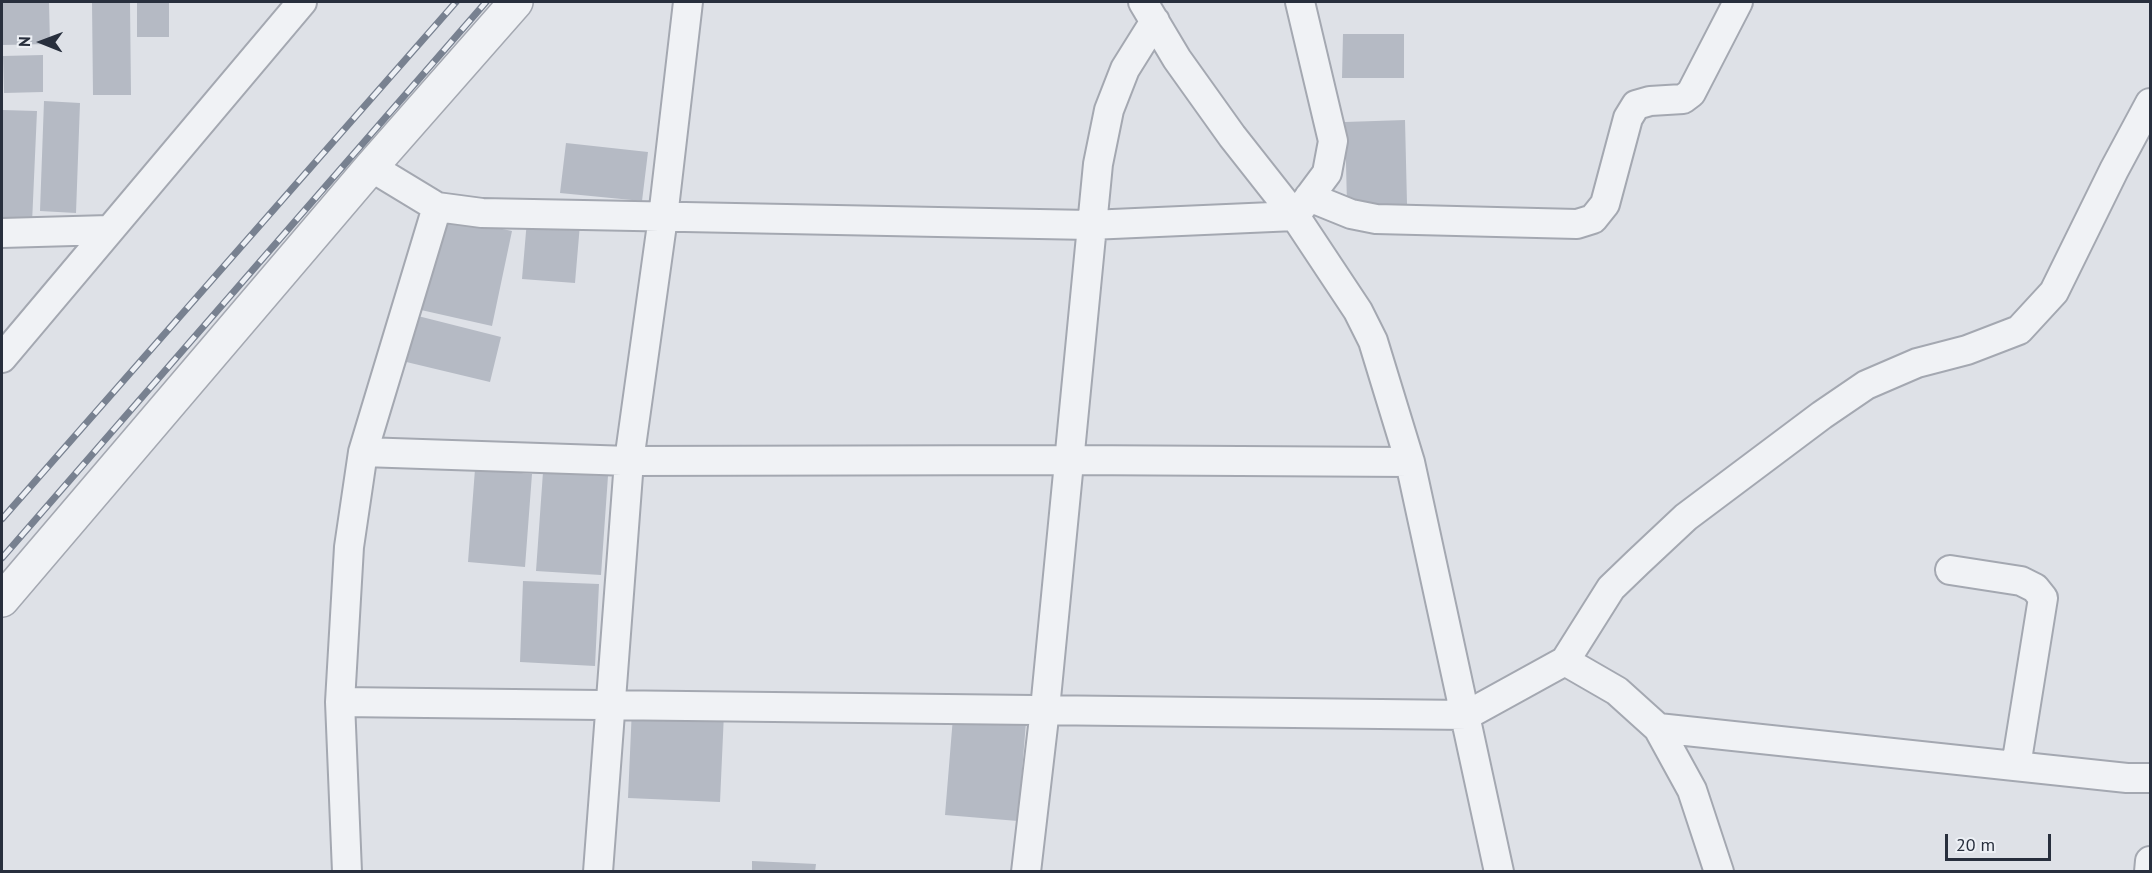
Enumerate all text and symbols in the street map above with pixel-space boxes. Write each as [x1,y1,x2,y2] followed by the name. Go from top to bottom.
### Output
[12,12,72,72] north arrow
[14,36,34,47] text: N
[1948,822,2054,860] scale bar
[1956,833,1995,856] text: 20 m

